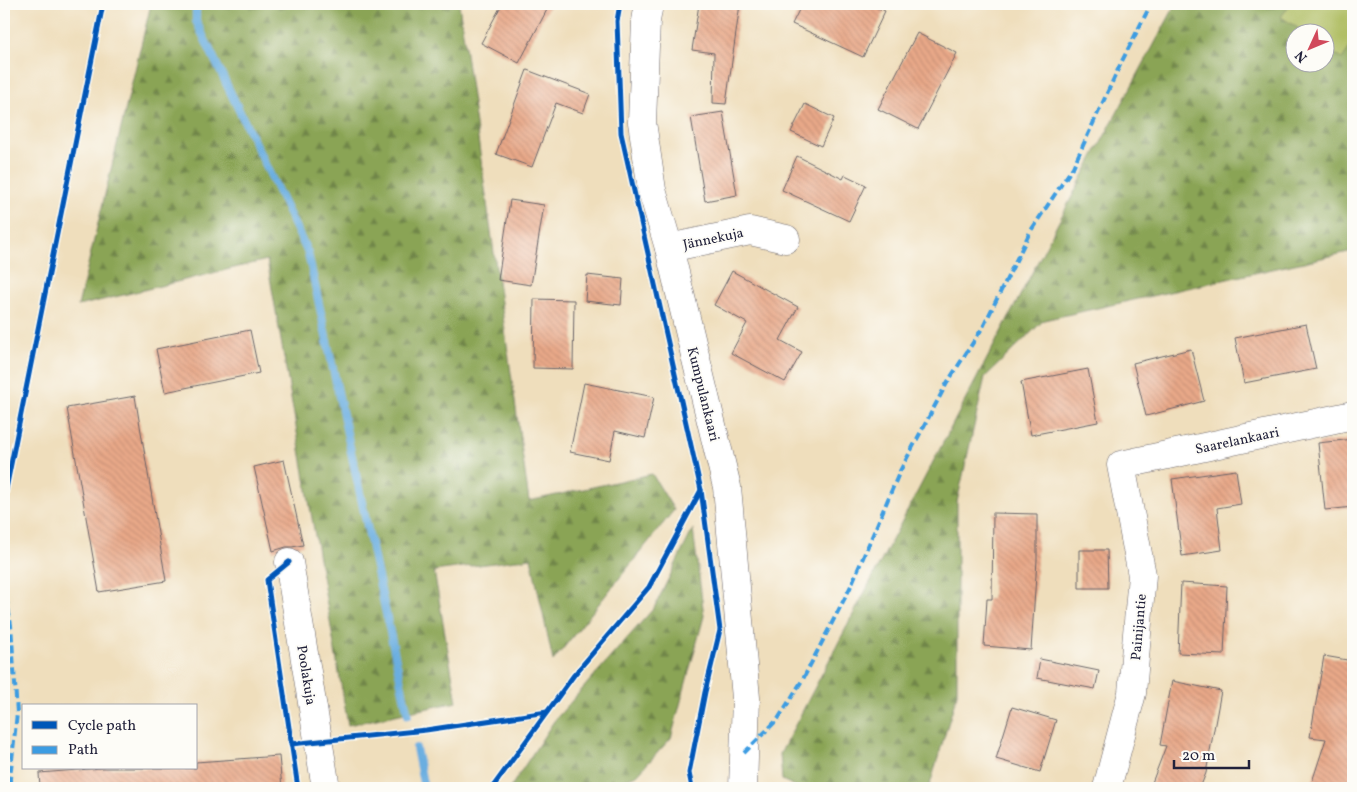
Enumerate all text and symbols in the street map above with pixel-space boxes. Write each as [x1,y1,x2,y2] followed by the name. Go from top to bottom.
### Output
[1284,22,1334,72] north arrow
[1291,46,1312,66] text: N
[681,224,745,255] street label: Jännekuja
[682,345,723,444] street label: Kumpulankaari
[1194,423,1281,460] street label: Saarelankaari
[1127,593,1152,661] street label: Painijantie
[291,644,320,706] street label: Poolakuja
[22,704,198,770] legend
[68,716,136,737] text: Cycle path
[1174,737,1250,769] scale bar
[68,740,98,761] text: Path
[1182,746,1215,767] text: 20 m

